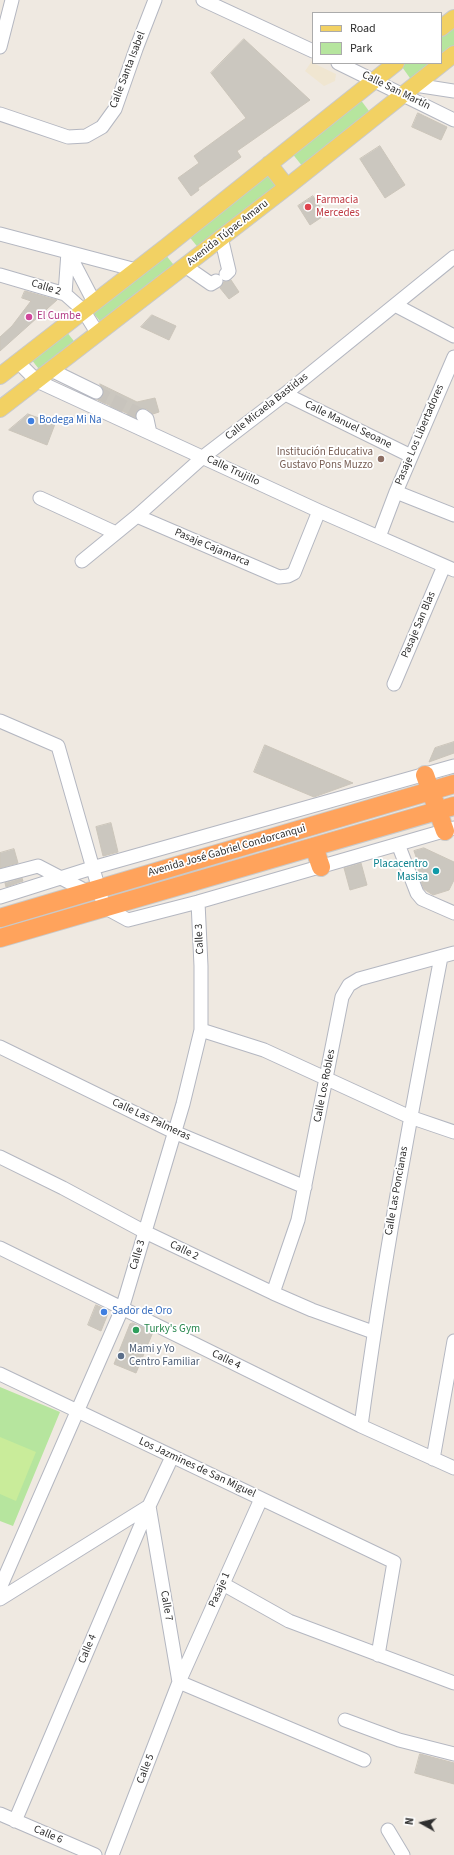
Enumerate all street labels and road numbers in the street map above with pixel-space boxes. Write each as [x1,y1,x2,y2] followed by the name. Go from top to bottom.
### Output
[107,30,149,110] street label: Calle Santa Isabel
[360,69,432,113] street label: Calle San Martín
[185,197,271,269] street label: Avenida Túpac Amaru
[29,277,63,299] street label: Calle 2
[223,371,311,443] street label: Calle Micaela Bastidas
[393,383,447,487] street label: Pasaje Los Libertadores
[302,398,394,452] street label: Calle Manuel Seoane
[204,453,262,489] street label: Calle Trujillo
[172,526,252,570] street label: Pasaje Cajamarca
[399,590,439,660] street label: Pasaje San Blas
[147,822,307,880] street label: Avenida José Gabriel Condorcanqui
[193,923,207,955] street label: Calle 3
[311,1048,339,1124] street label: Calle Los Robles
[110,1096,192,1144] street label: Calle Las Palmeras
[383,1145,411,1237] street label: Calle Las Poncianas
[127,1238,149,1272] street label: Calle 3
[167,1238,201,1264] street label: Calle 2
[209,1347,243,1373] street label: Calle 4
[136,1435,258,1501] street label: Los Jazmines de San Miguel
[206,1570,234,1610] street label: Pasaje 1
[157,1590,175,1622] street label: Calle 7
[76,1632,100,1666] street label: Calle 4
[134,1752,158,1786] street label: Calle 5
[31,1823,65,1847] street label: Calle 6

